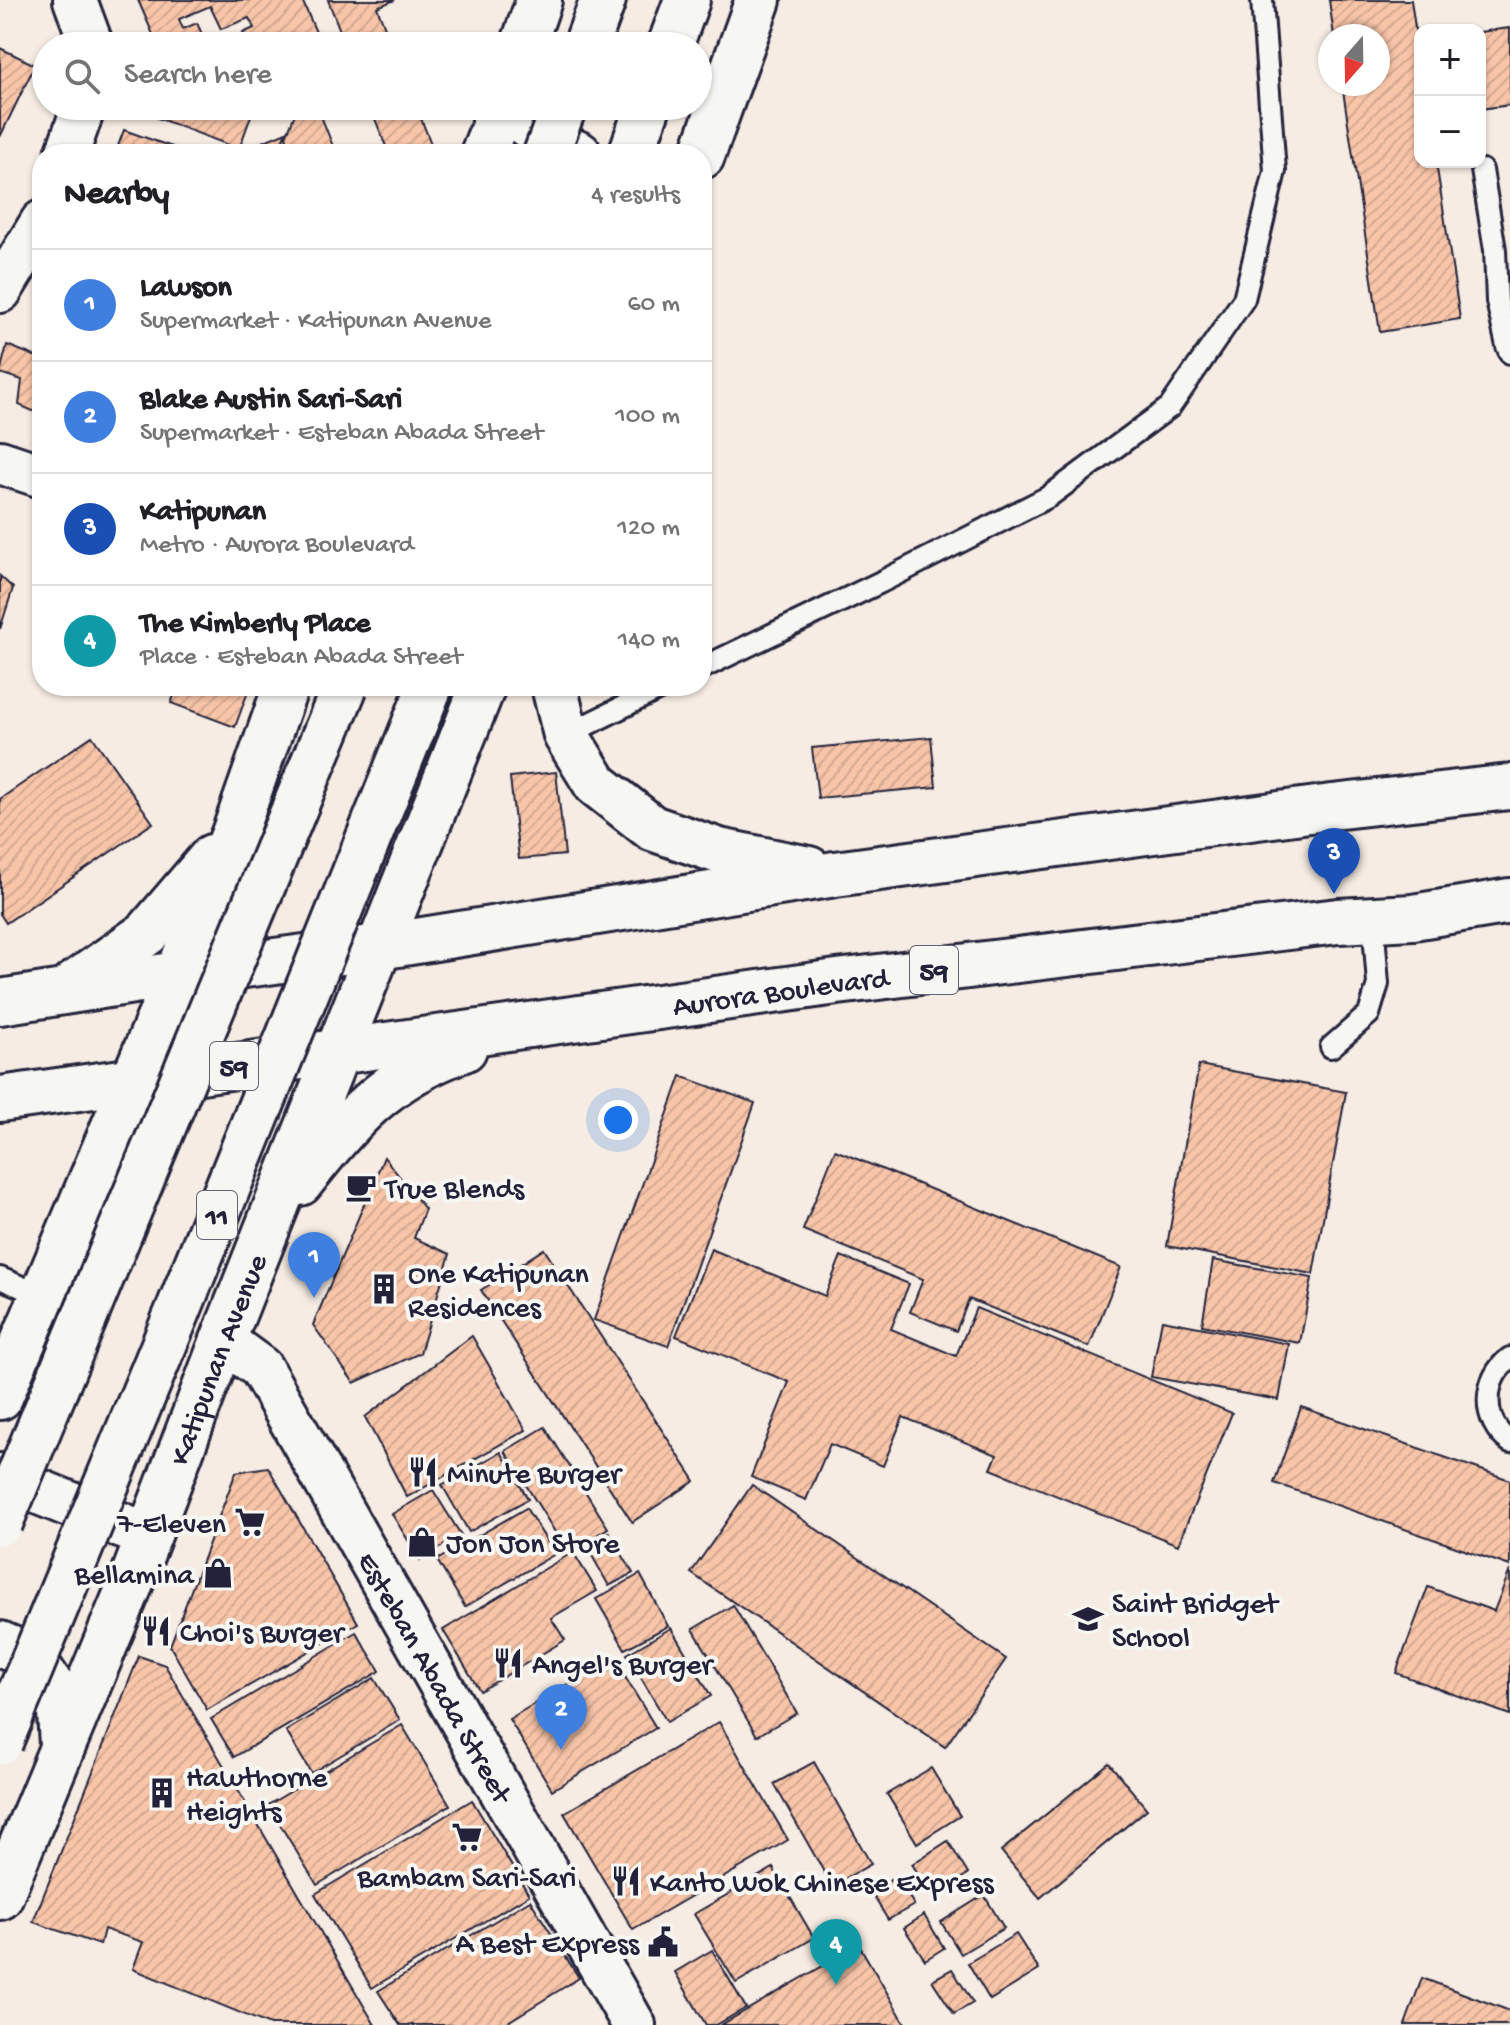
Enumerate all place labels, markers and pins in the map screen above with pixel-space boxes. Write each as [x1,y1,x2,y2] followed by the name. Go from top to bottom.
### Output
[1308,828,1360,894] pin: 3
[344,1170,378,1204] cafe icon: True Blends
[383,1174,525,1209] place label: True Blends
[288,1232,340,1298] pin: 1
[408,1259,589,1328] place label: One Katipunan Residences
[367,1272,401,1306] building icon: One Katipunan Residences
[406,1455,440,1489] restaurant icon: Minute Burger
[447,1459,623,1494] place label: Minute Burger
[233,1505,267,1539] supermarket icon: 7-Eleven
[116,1509,226,1544] place label: 7-Eleven
[405,1525,439,1559] shop icon: Jon Jon Store
[446,1529,620,1564] place label: Jon Jon Store
[201,1556,235,1590] shop icon: Bellamina
[74,1560,195,1595] place label: Bellamina
[1112,1589,1280,1658] place label: Saint Bridget School
[1071,1602,1105,1636] school or university icon: Saint Bridget School
[139,1614,173,1648] restaurant icon: Choi's Burger
[180,1618,346,1653] place label: Choi's Burger
[491,1646,525,1680] restaurant icon: Angel's Burger
[532,1650,714,1685] place label: Angel's Burger
[535,1684,587,1750] pin: 2
[186,1763,328,1832] place label: Hawthorne Heights
[145,1776,179,1810] building icon: Hawthorne Heights
[450,1820,484,1854] supermarket icon: Bambam Sari-Sari
[357,1863,577,1898] place label: Bambam Sari-Sari
[609,1864,643,1898] restaurant icon: Kanto Wok Chinese Express
[650,1868,995,1903] place label: Kanto Wok Chinese Express
[810,1919,862,1985] pin: 4
[646,1925,680,1959] public building icon: A Best Express
[456,1929,640,1964] place label: A Best Express

